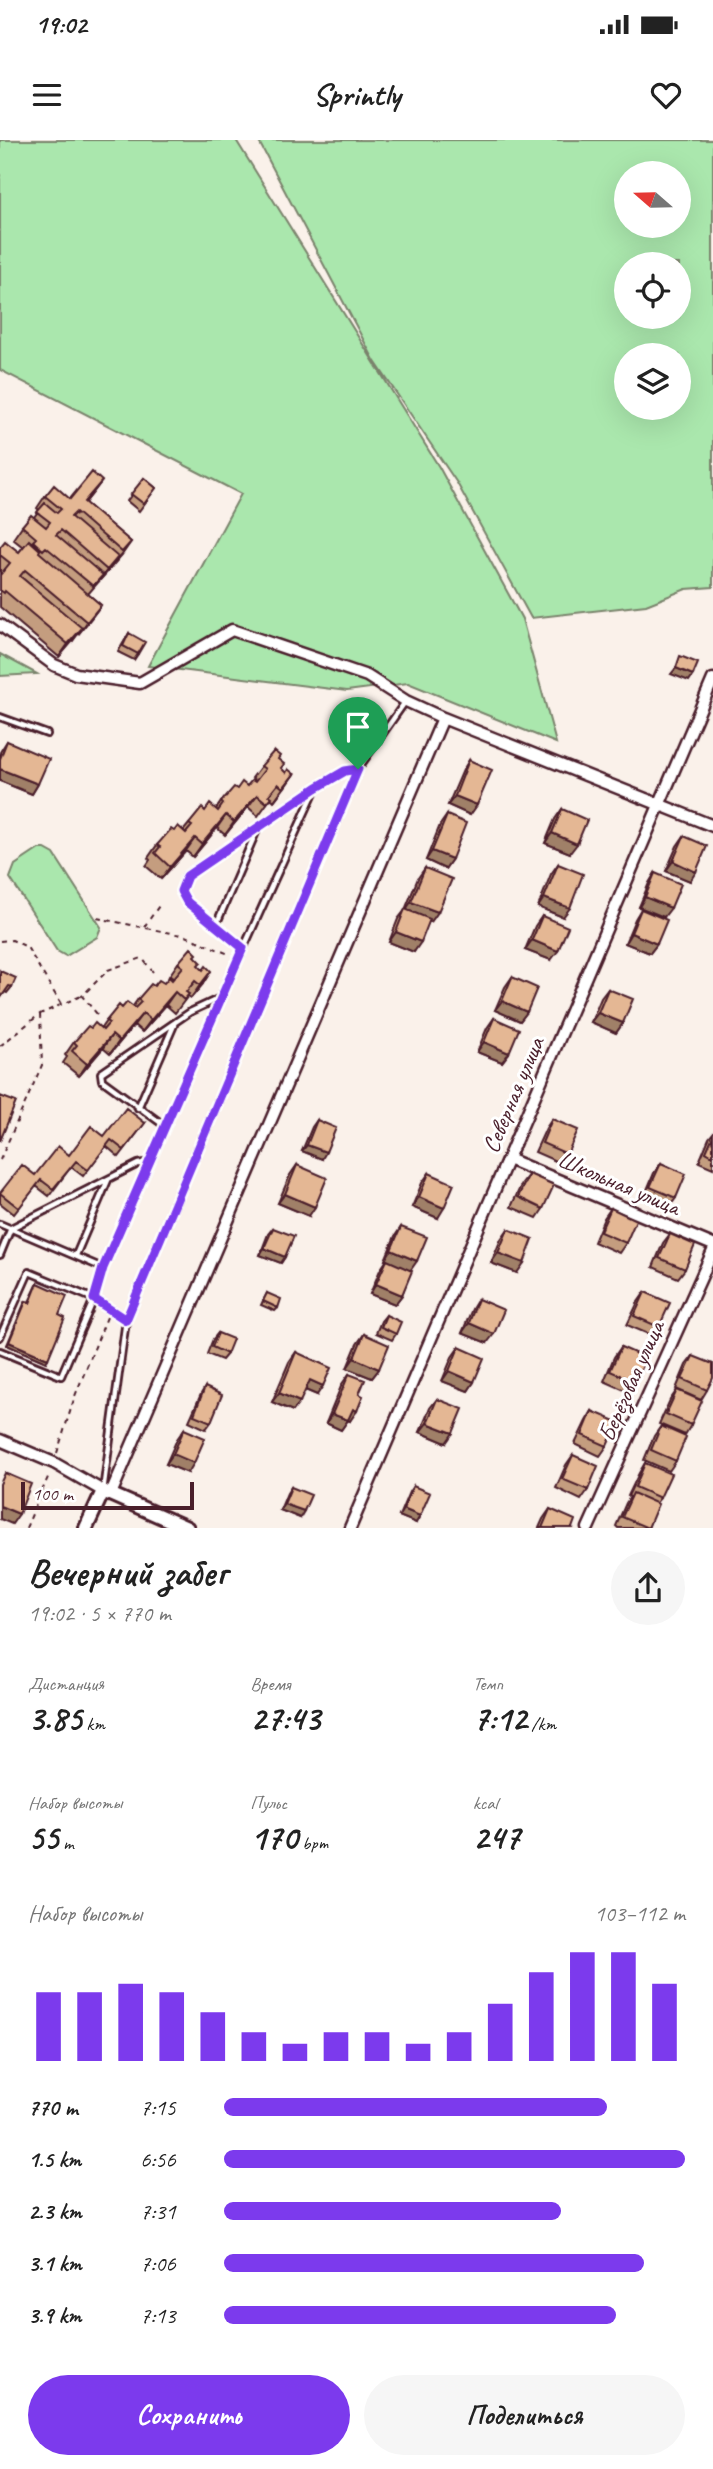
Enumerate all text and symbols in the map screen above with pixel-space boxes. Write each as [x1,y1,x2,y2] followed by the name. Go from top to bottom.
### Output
[35,8,87,41] text: 19:02
[313,74,400,115] text: Sprintly
[28,76,66,114] icon: menu
[647,76,685,114] icon: heart
[614,161,691,238] north arrow
[614,161,691,420] map controls
[614,252,691,329] button: locate
[614,343,691,420] button: layers
[328,697,388,769] pin
[339,708,377,746] icon: arrive
[475,1031,551,1157] street label: Северная улица
[554,1144,686,1223] street label: Школьная улица
[591,1314,673,1446] street label: Берёзовая улица
[21,1478,194,1510] scale bar
[32,1482,73,1506] text: 100 m
[28,1549,227,1596] text: Вечерний забег
[611,1551,685,1625] button: share
[28,1599,171,1628] text: 19:02 · 5 × 770 m
[28,1672,104,1696] text: Дистанция
[250,1672,290,1696] text: Время
[473,1672,503,1696] text: Темп
[28,1696,82,1741] text: 3.85
[250,1696,320,1741] text: 27:43
[473,1696,527,1741] text: 7:12
[82,1712,105,1736] text: km
[527,1712,556,1736] text: /km
[28,1791,122,1815] text: Набор высоты
[250,1791,287,1815] text: Пульс
[473,1791,498,1815] text: kcal
[28,1815,58,1860] text: 55
[250,1815,297,1860] text: 170
[473,1815,520,1860] text: 247
[58,1831,74,1855] text: m
[297,1831,328,1855] text: bpm
[28,1899,142,1928] text: Набор высоты
[594,1899,685,1928] text: 103–112 m
[28,2093,78,2122] text: 770 m
[140,2093,176,2122] text: 7:15
[28,2145,81,2174] text: 1.5 km
[140,2145,176,2174] text: 6:56
[28,2197,82,2226] text: 2.3 km
[140,2197,176,2226] text: 7:31
[28,2249,82,2278] text: 3.1 km
[140,2249,176,2278] text: 7:06
[28,2301,81,2330] text: 3.9 km
[140,2301,176,2330] text: 7:13
[28,2375,350,2455] button: Сохранить
[364,2375,685,2455] button: Поделиться

